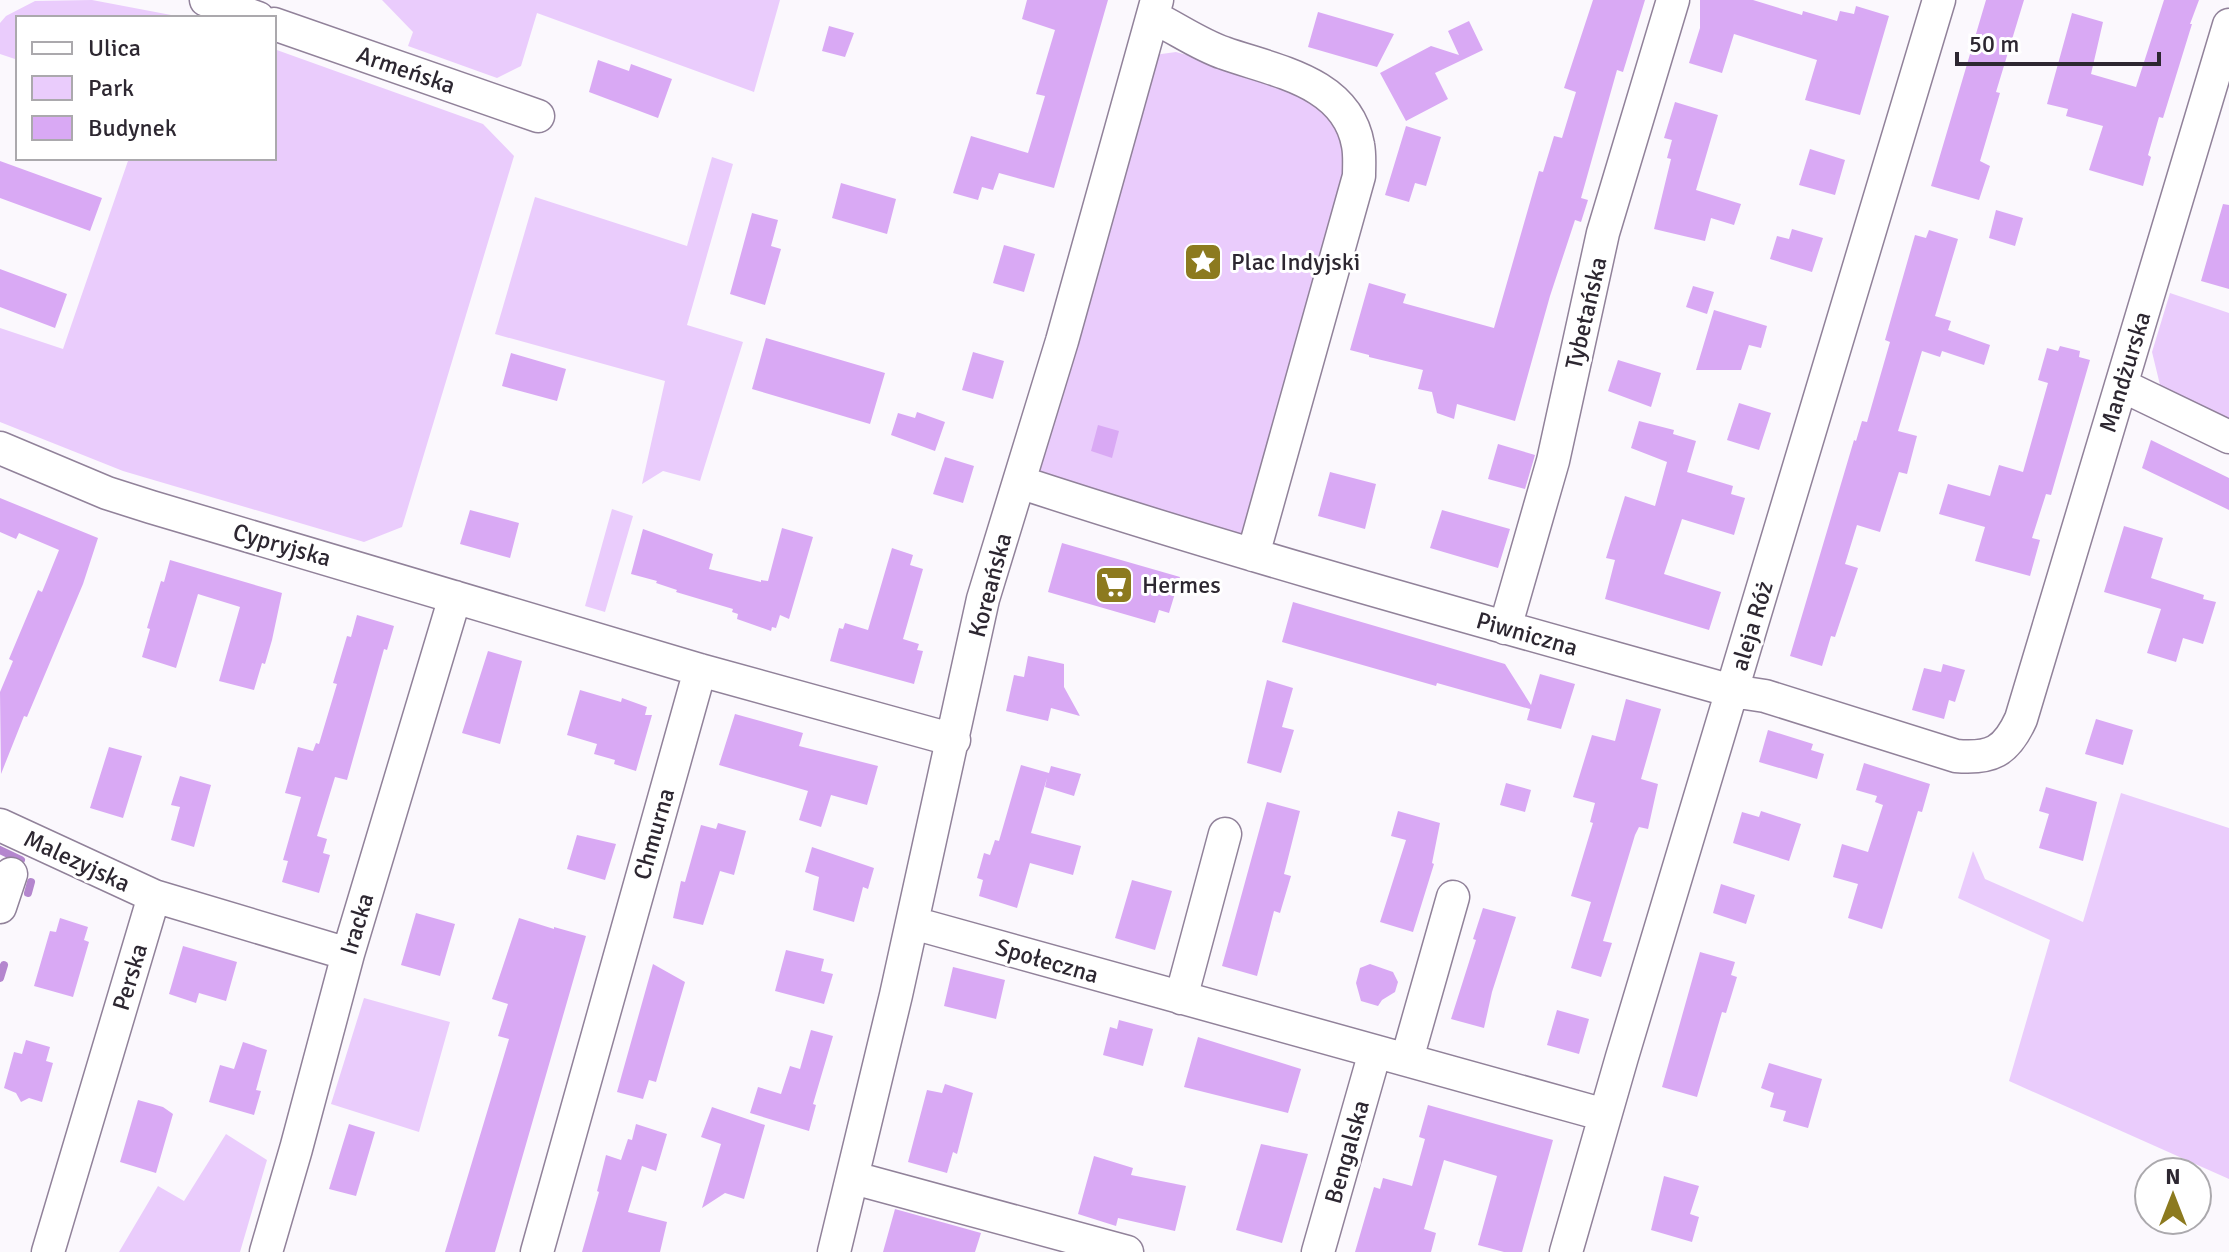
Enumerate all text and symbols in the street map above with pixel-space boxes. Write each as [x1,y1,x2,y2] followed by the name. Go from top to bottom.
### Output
[16,16,276,160] legend
[1957,16,2159,66] scale bar
[1969,29,2019,59] text: 50 m
[88,33,141,63] text: Ulica
[353,39,459,101] street label: Armeńska
[88,73,134,103] text: Park
[88,113,177,143] text: Budynek
[1182,241,1224,283] place icon: Plac Indyjski
[1231,247,1360,277] place label: Plac Indyjski
[1559,254,1613,372] street label: Tybetańska
[2092,308,2158,436] street label: Mandżurska
[229,517,335,573] street label: Cypryjska
[962,530,1018,640] street label: Koreańska
[1093,564,1135,606] supermarket icon: Hermes
[1142,570,1221,600] place label: Hermes
[1724,578,1780,674] street label: aleja Róż
[1473,605,1581,663] street label: Piwniczna
[627,785,681,883] street label: Chmurna
[19,823,135,899] street label: Malezyjska
[333,889,381,959] street label: Iracka
[992,932,1102,990] street label: Społeczna
[106,940,154,1014] street label: Perska
[1318,1097,1376,1207] street label: Bengalska
[2133,1156,2213,1236] north arrow
[2165,1163,2181,1190] text: N

